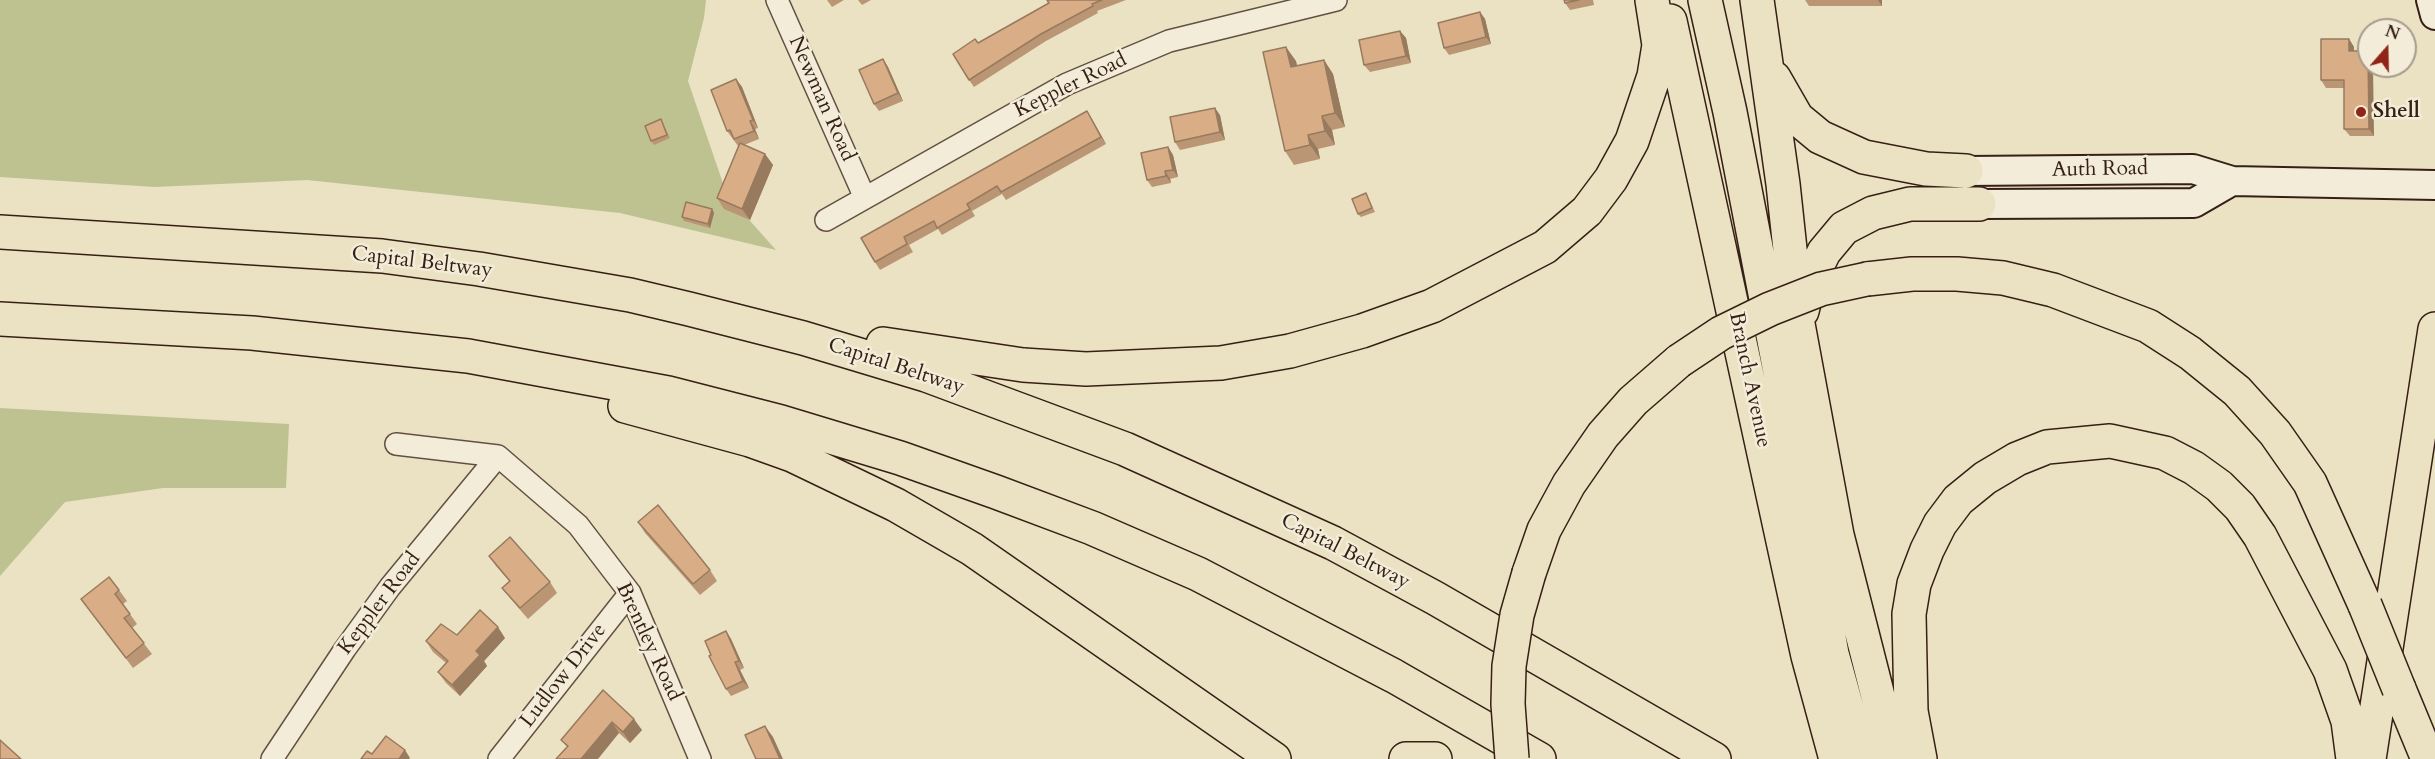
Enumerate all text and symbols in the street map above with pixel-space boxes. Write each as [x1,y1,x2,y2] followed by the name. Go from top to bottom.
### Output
[2357,18,2417,78] north arrow
[2382,20,2403,46] text: N
[782,32,860,166] street label: Newman Road
[1011,48,1131,124] street label: Keppler Road
[2373,99,2420,125] place label: Shell
[2354,105,2368,119] marker: Shell
[2052,157,2148,183] street label: Auth Road
[350,242,494,284] street label: Capital Beltway
[1722,310,1776,450] street label: Branch Avenue
[825,333,967,401] street label: Capital Beltway
[1276,509,1414,595] street label: Capital Beltway
[333,548,427,660] street label: Keppler Road
[610,579,686,705] street label: Brentley Road
[515,619,613,733] street label: Ludlow Drive

